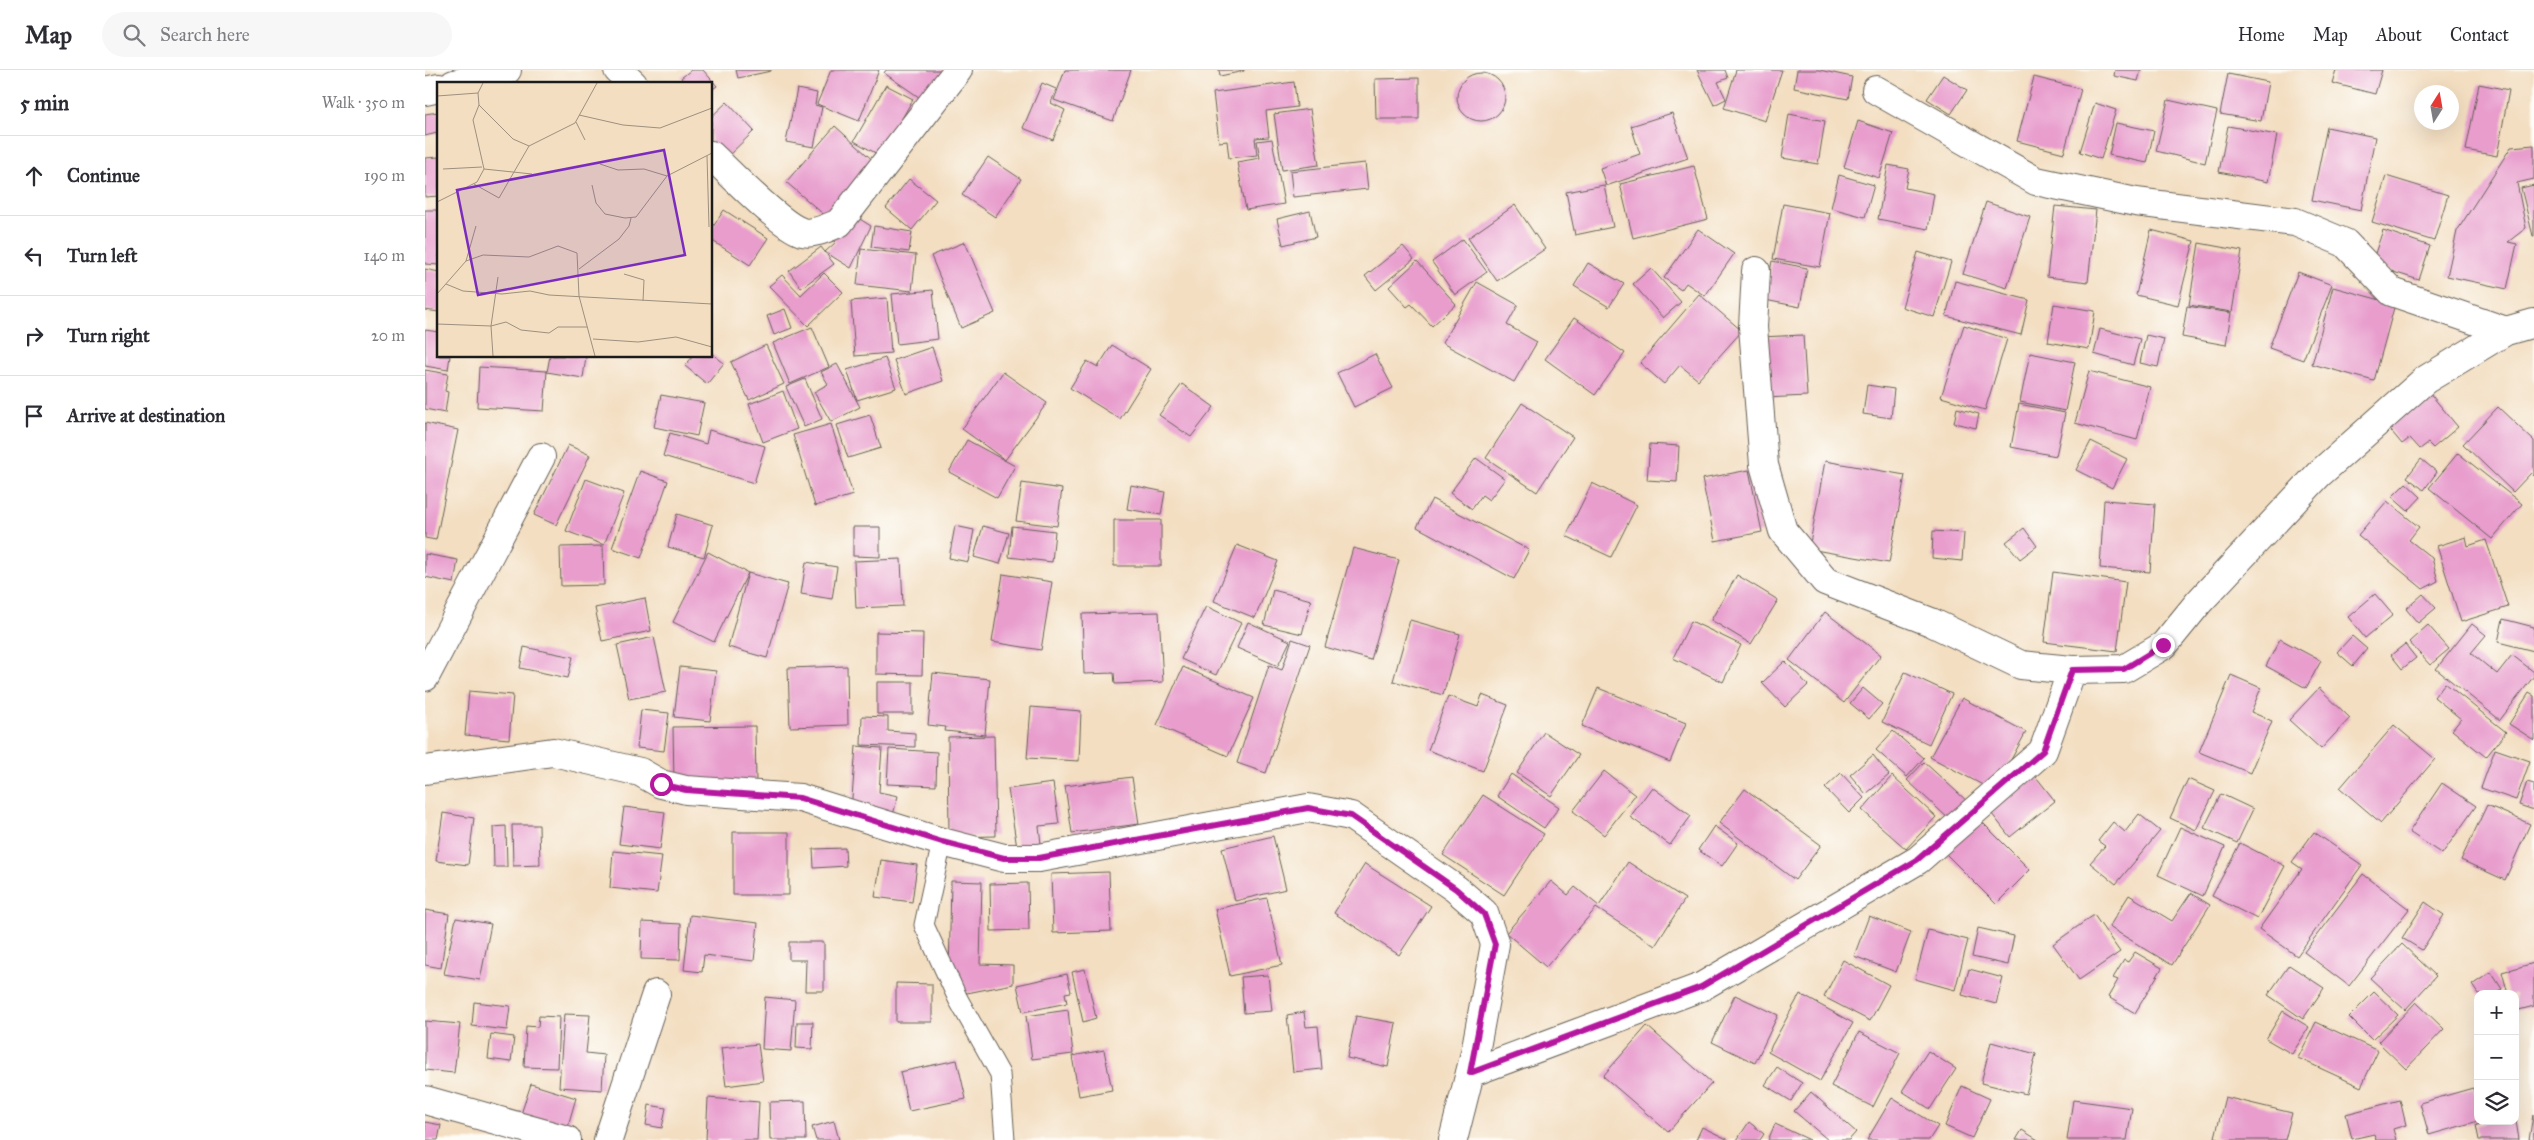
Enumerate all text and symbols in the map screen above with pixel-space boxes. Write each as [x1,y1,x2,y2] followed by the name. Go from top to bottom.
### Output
[102,12,452,57] search box
[25,20,72,50] text: Map
[120,21,148,49] icon: search
[160,23,250,46] text: Search here
[2238,24,2285,46] text: Home
[2313,24,2348,46] text: Map
[2376,24,2422,46] text: About
[2450,24,2509,46] text: Contact
[437,82,713,358] inset map
[2414,85,2459,130] north arrow
[20,90,69,116] text: 5 min
[322,93,405,112] text: Walk · 350 m
[20,162,48,190] icon: ahead
[67,164,140,187] text: Continue
[364,166,405,185] text: 190 m
[20,242,48,270] icon: left
[67,244,137,267] text: Turn left
[364,246,405,265] text: 140 m
[20,322,48,350] icon: right
[67,324,150,347] text: Turn right
[371,326,405,345] text: 20 m
[20,402,48,430] icon: arrive
[67,404,225,427] text: Arrive at destination
[2152,634,2175,657] route end
[650,773,673,796] route start
[2474,990,2519,1125] map controls
[2474,990,2519,1035] button: +
[2474,1035,2519,1080] button: −
[2474,1080,2519,1125] button: layers

